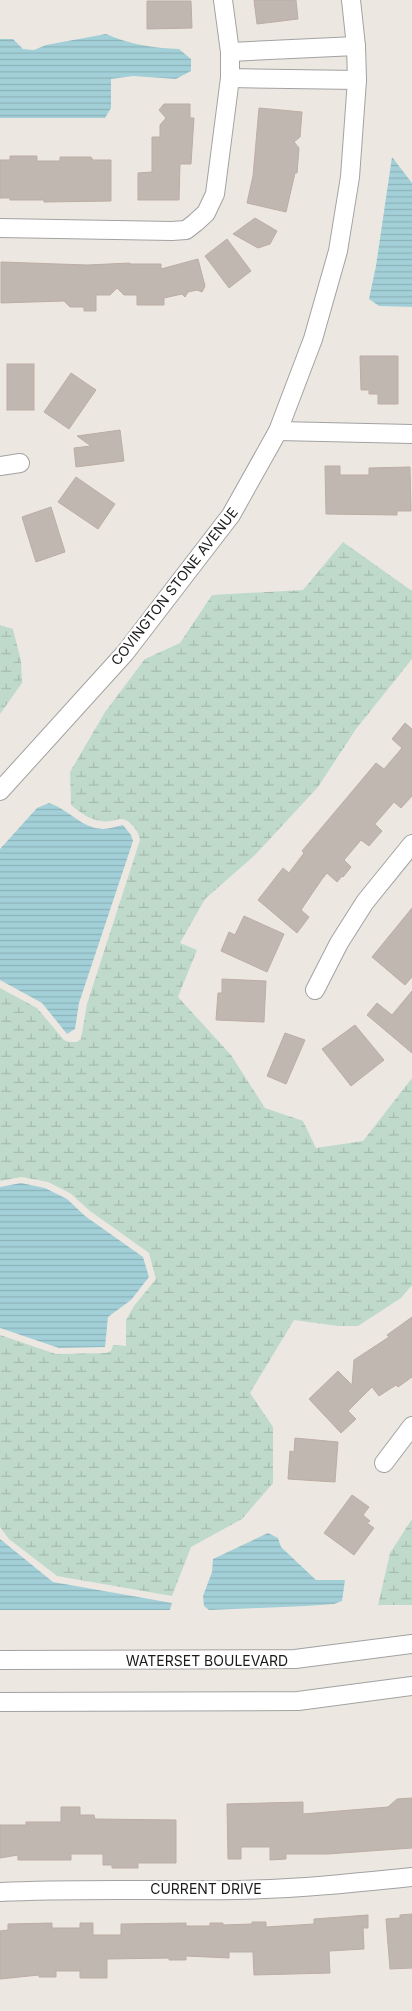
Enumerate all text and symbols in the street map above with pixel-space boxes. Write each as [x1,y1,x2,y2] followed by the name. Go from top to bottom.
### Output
[107,504,241,668] street label: COVINGTON STONE AVENUE
[126,1652,288,1669] street label: WATERSET BOULEVARD
[150,1880,262,1897] street label: CURRENT DRIVE

